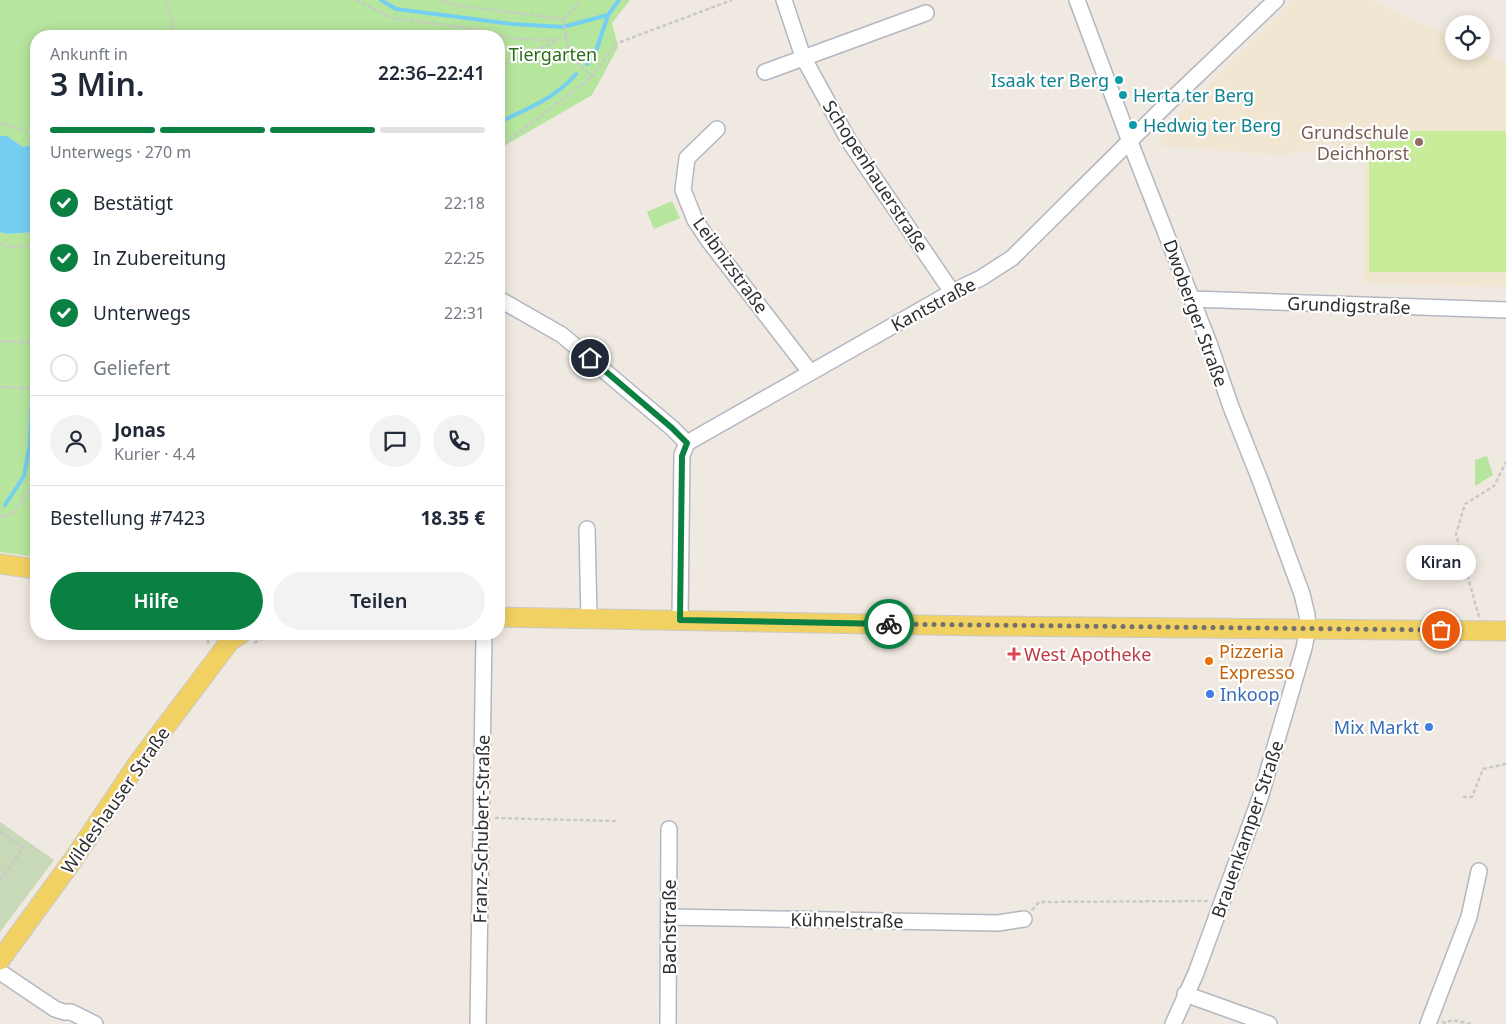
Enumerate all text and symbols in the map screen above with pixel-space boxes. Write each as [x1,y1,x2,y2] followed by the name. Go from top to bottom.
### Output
[1445,15,1490,60] map controls
[1445,15,1490,60] button: locate
[509,42,597,66] park label: Tiergarten
[50,43,128,65] text: Ankunft in
[378,60,485,86] text: 22:36–22:41
[50,62,145,105] text: 3 Min.
[991,68,1109,92] place label: Isaak ter Berg
[1113,74,1125,86] marker: Isaak ter Berg
[1133,83,1254,107] place label: Herta ter Berg
[1117,89,1129,101] marker: Herta ter Berg
[818,95,934,257] street label: Schopenhauerstraße
[1143,113,1281,137] place label: Hedwig ter Berg
[1127,119,1139,131] marker: Hedwig ter Berg
[1301,120,1409,165] place label: Grundschule Deichhorst
[1413,136,1425,148] marker: Grundschule Deichhorst
[50,141,191,163] text: Unterwegs · 270 m
[50,189,78,217] icon: check
[93,190,173,216] text: Bestätigt
[444,192,485,214] text: 22:18
[688,212,774,318] street label: Leibnizstraße
[1158,236,1234,390] street label: Dwoberger Straße
[50,244,78,272] icon: check
[93,245,226,271] text: In Zubereitung
[444,247,485,269] text: 22:25
[886,272,980,336] street label: Kantstraße
[1287,291,1411,319] street label: Grundigstraße
[50,299,78,327] icon: check
[93,300,191,326] text: Unterwegs
[444,302,485,324] text: 22:31
[569,337,611,379] pin
[576,344,604,372] icon: home
[93,355,170,381] text: Geliefert
[50,415,102,467] button: person
[369,415,421,467] button: chat
[433,415,485,467] button: phone
[114,417,165,443] text: Jonas
[114,443,195,465] text: Kurier · 4.4
[50,505,205,531] text: Bestellung #7423
[420,505,485,531] text: 18.35 €
[1406,545,1476,580] callout: Kiran
[1420,551,1462,573] text: Kiran
[50,572,263,630] button: Hilfe
[273,572,485,630] button: Teilen
[864,599,914,649] courier
[1420,609,1462,651] pin
[875,610,903,638] icon: bike
[1427,616,1455,644] icon: bag
[1219,639,1295,684] place label: Pizzeria Expresso
[1024,642,1151,666] place label: West Apotheke
[1008,648,1020,660] marker: West Apotheke
[1203,655,1215,667] marker: Pizzeria Expresso
[1220,682,1280,706] place label: Inkoop
[1204,688,1216,700] marker: Inkoop
[1334,715,1420,739] place label: Mix Markt
[1423,721,1435,733] marker: Mix Markt
[55,722,175,878] street label: Wildeshauser Straße
[467,734,495,924] street label: Franz-Schubert-Straße
[1205,737,1289,921] street label: Brauenkamper Straße
[657,879,681,975] street label: Bachstraße
[790,907,904,933] street label: Kühnelstraße

